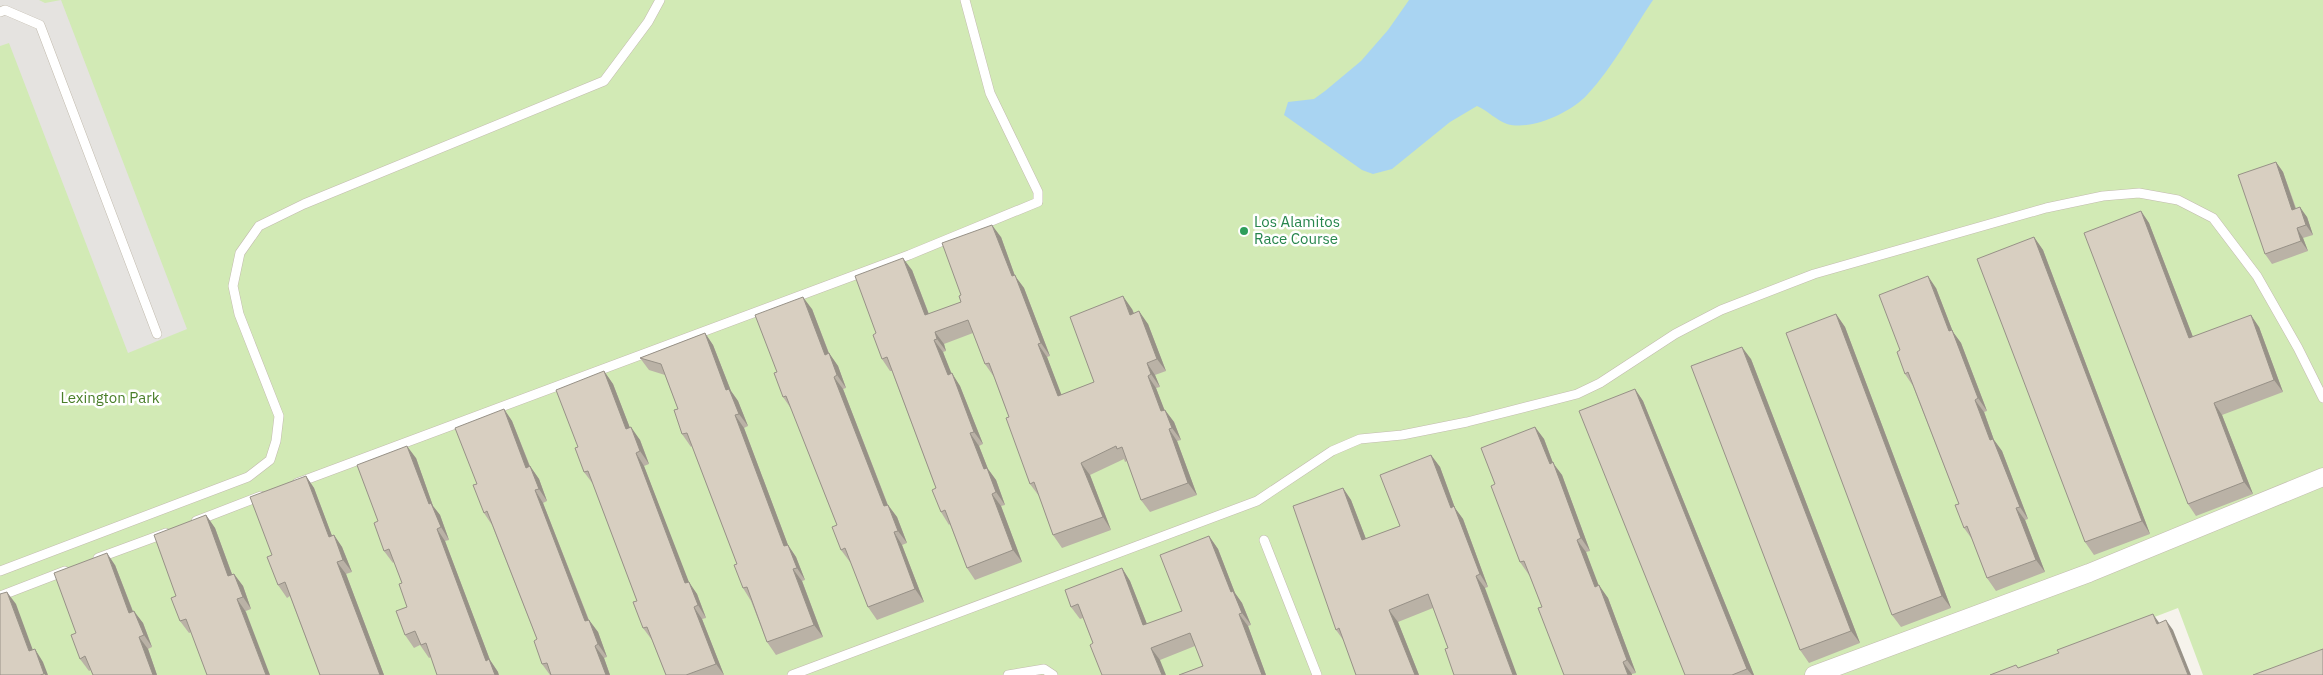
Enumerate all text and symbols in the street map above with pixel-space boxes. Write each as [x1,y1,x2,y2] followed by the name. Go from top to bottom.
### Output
[1254,212,1340,248] place label: Los Alamitos Race Course
[1238,225,1250,237] marker: Los Alamitos Race Course
[60,388,160,407] park label: Lexington Park

